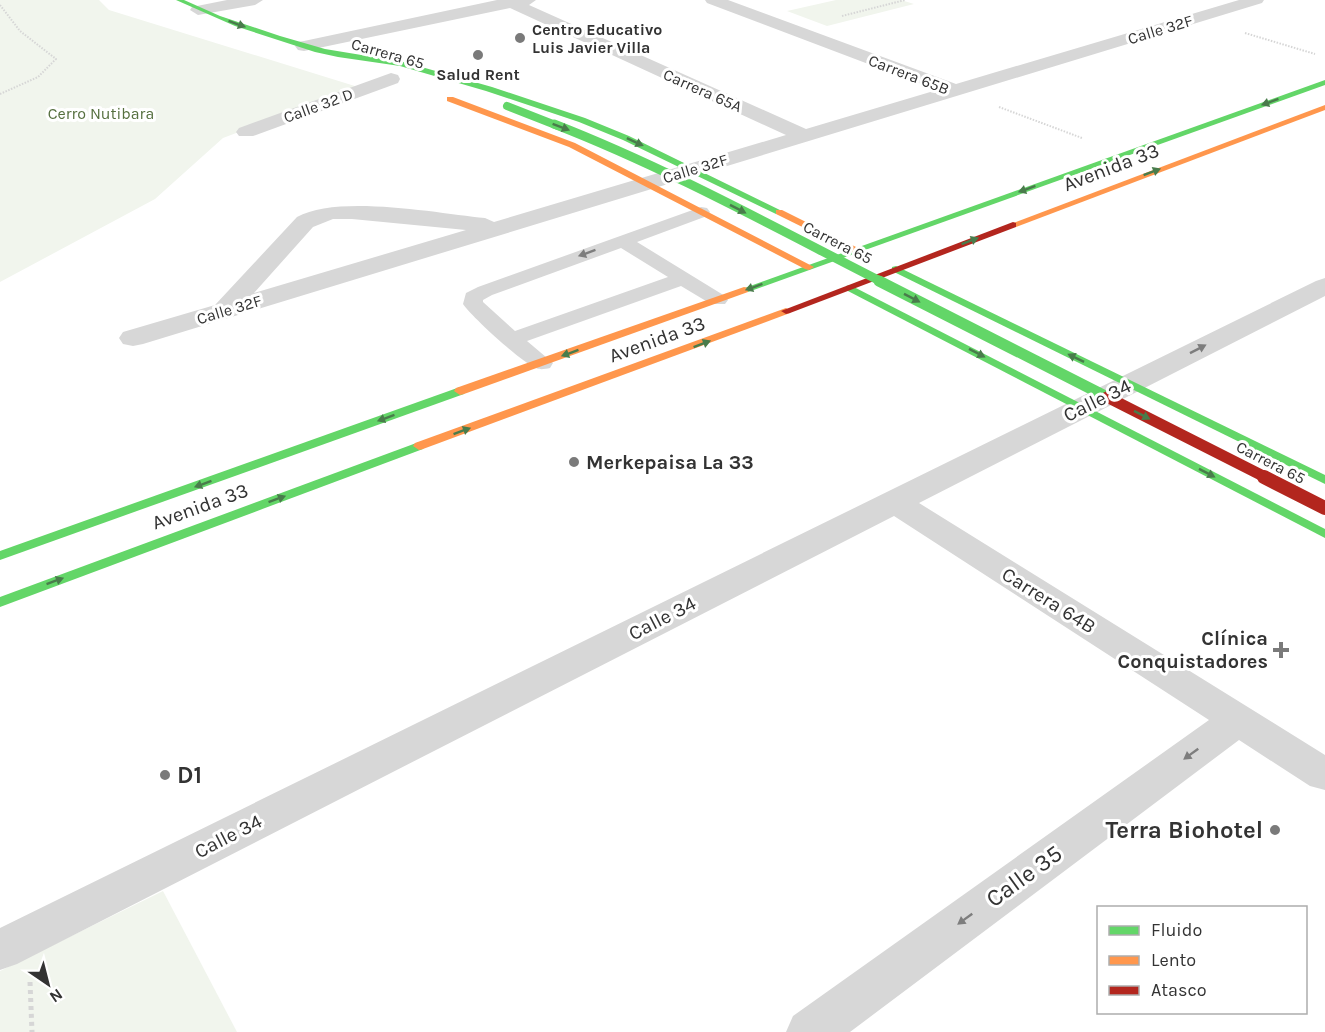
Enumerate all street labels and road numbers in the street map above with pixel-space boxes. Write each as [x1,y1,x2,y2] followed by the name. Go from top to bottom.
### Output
[1125,11,1195,48] street label: Calle 32F
[349,34,427,73] street label: Carrera 65
[866,50,952,99] street label: Carrera 65B
[660,65,745,116] street label: Carrera 65A
[281,84,356,127] street label: Calle 32 D
[1060,139,1162,196] street label: Avenida 33
[660,150,730,187] street label: Calle 32F
[800,217,875,268] street label: Carrera 65
[194,291,264,328] street label: Calle 32F
[606,311,708,367] street label: Avenida 33
[1060,374,1135,427] street label: Calle 34
[1233,437,1308,488] street label: Carrera 65
[149,478,251,534] street label: Avenida 33
[998,563,1100,638] street label: Carrera 64B
[625,592,700,645] street label: Calle 34
[191,810,266,863] street label: Calle 34
[981,839,1067,913] street label: Calle 35

